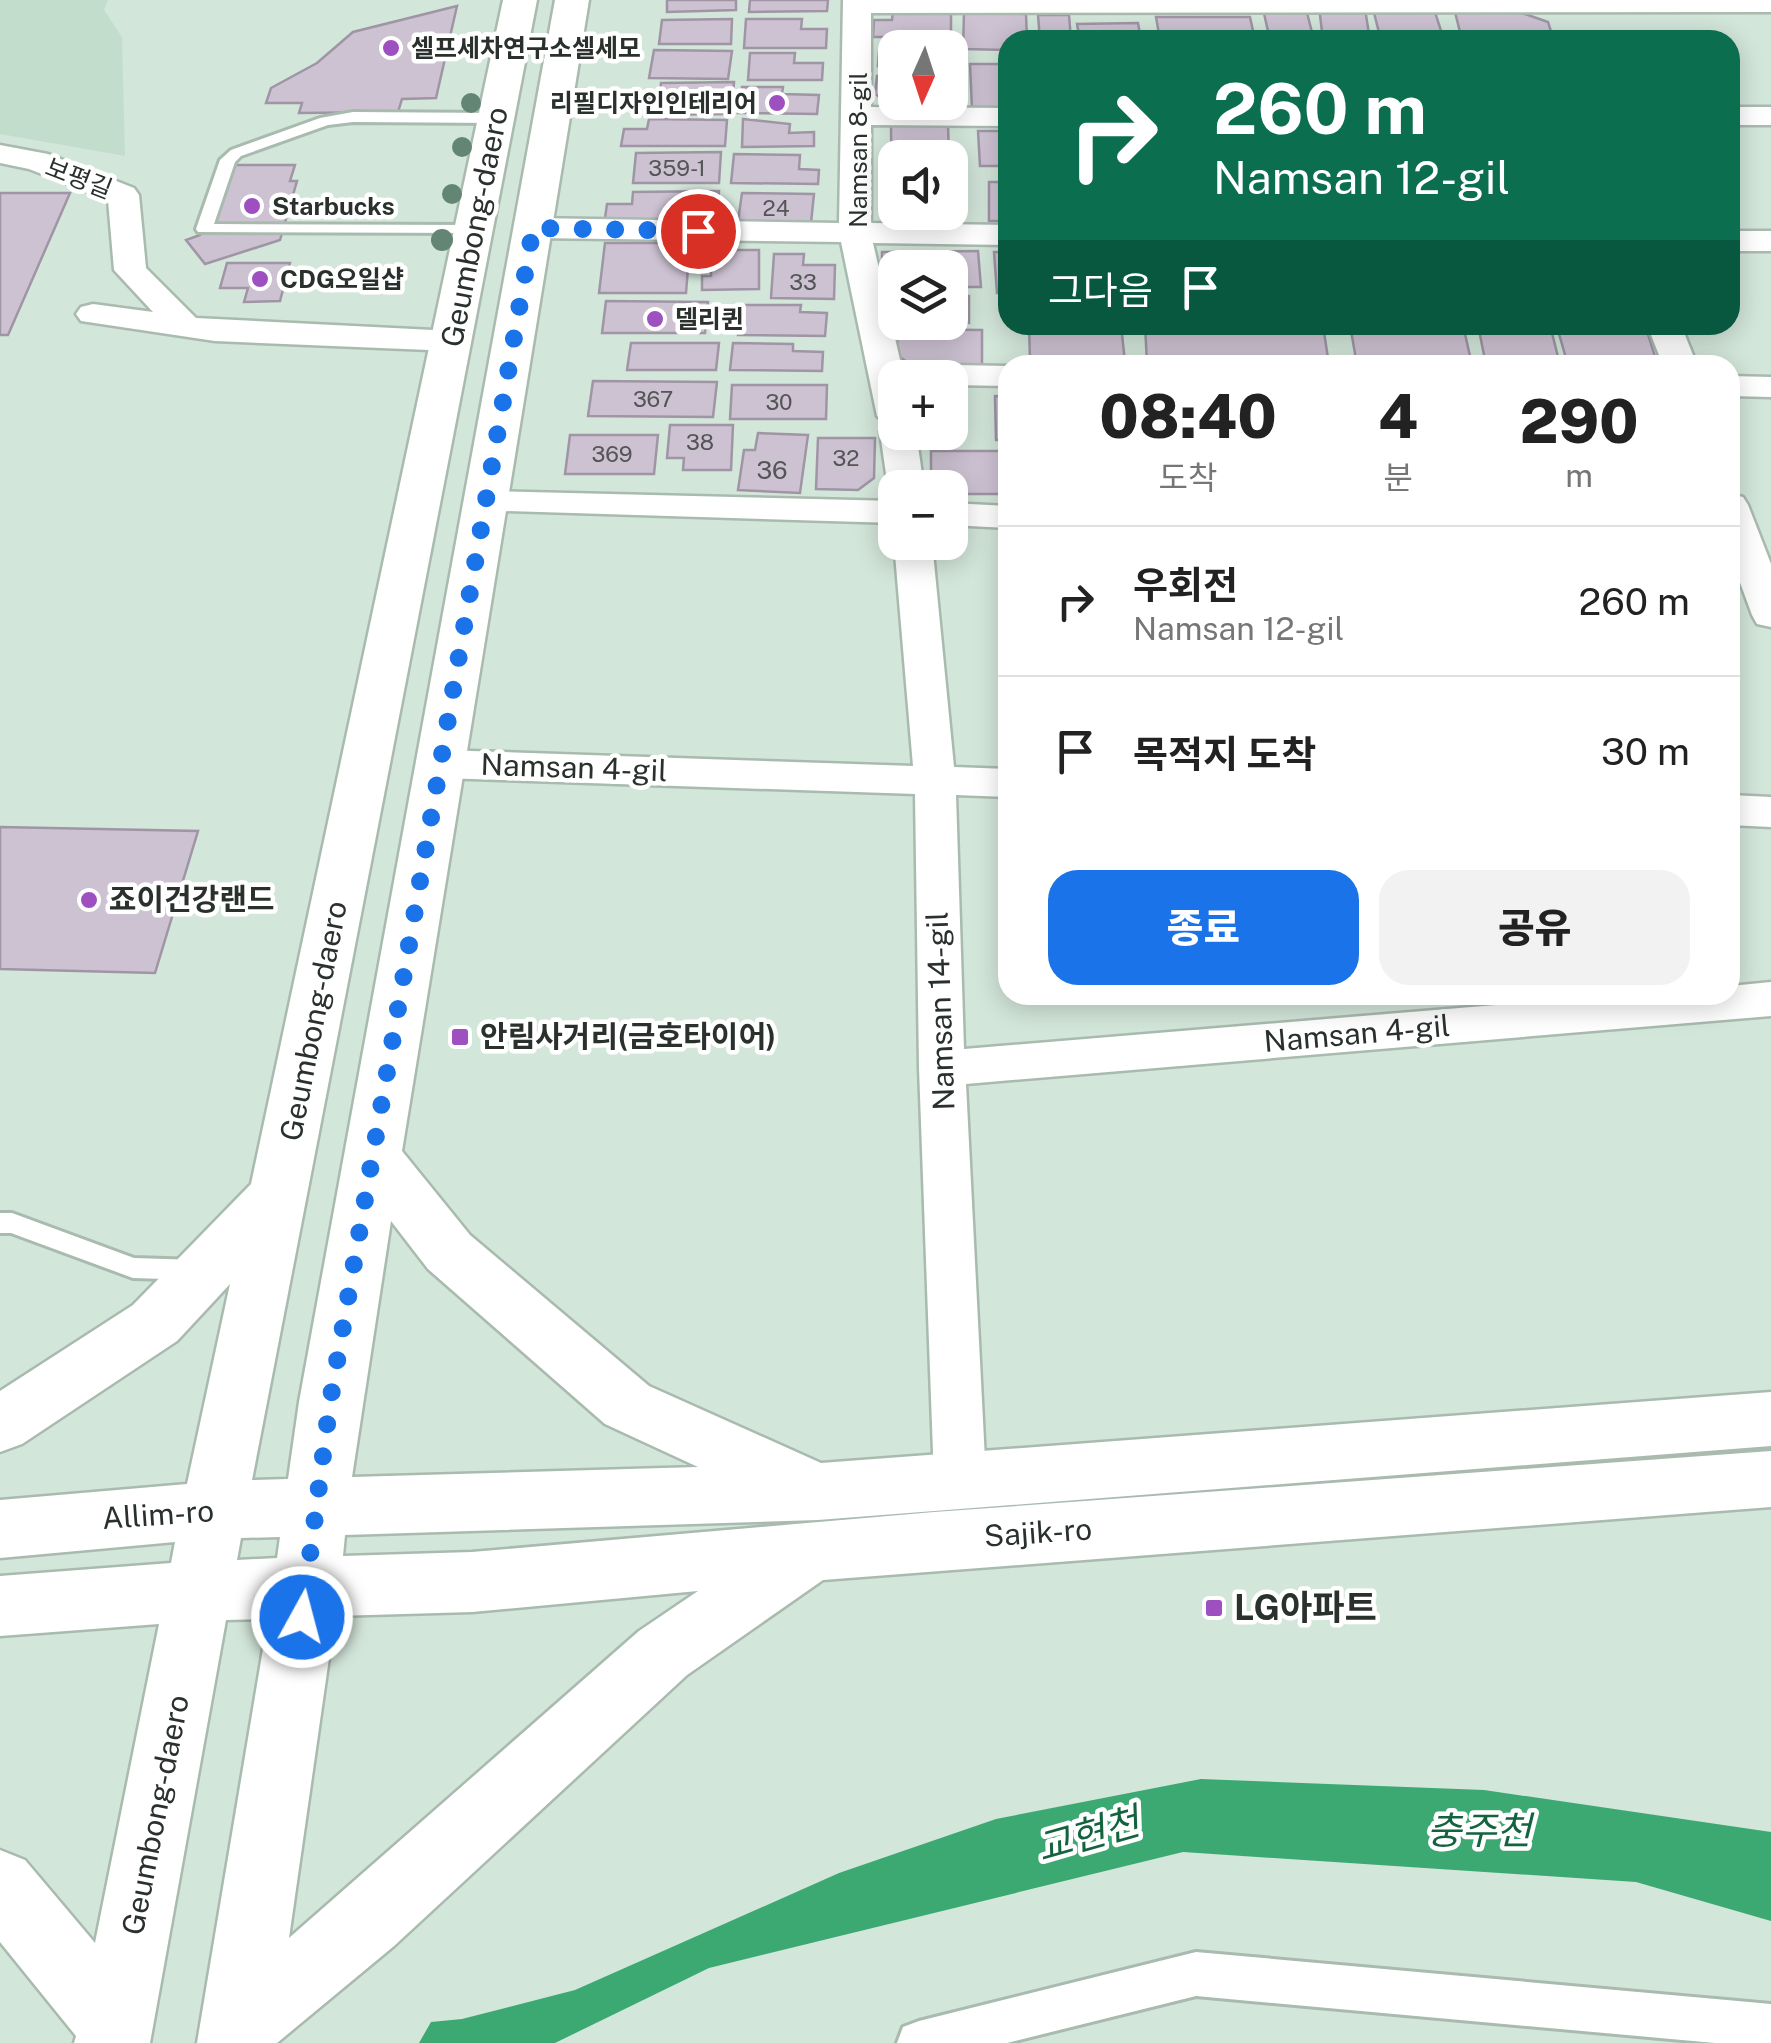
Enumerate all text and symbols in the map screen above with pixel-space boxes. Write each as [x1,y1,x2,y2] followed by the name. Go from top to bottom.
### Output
[878,30,968,120] north arrow
[878,30,968,560] map controls
[411,33,641,63] place label: 셀프세차연구소셀세모
[380,37,402,59] marker: 셀프세차연구소셀세모
[1213,67,1427,150] text: 260 m
[1048,70,1178,200] icon: right
[843,72,873,228] street label: Namsan 8-gil
[550,88,757,118] place label: 리필디자인인테리어
[766,92,788,114] marker: 리필디자인인테리어
[433,104,515,350] street label: Geumbong-daero
[878,140,968,230] button: sound
[1213,151,1510,204] text: Namsan 12-gil
[41,152,117,204] street label: 보평길
[648,155,706,181] house number: 359-1
[656,189,741,274] pin
[272,191,395,221] place label: Starbucks
[241,195,263,217] marker: Starbucks
[763,195,790,221] house number: 24
[671,204,726,259] icon: arrive
[878,250,968,340] button: layers
[1173,260,1228,315] icon: arrive
[280,264,404,294] place label: CDG오일샵
[249,268,271,290] marker: CDG오일샵
[1048,268,1153,313] text: 그다음
[789,269,817,295] house number: 33
[675,304,744,334] place label: 델리퀸
[644,308,666,330] marker: 델리퀸
[878,360,968,450] button: +
[1099,381,1277,452] text: 08:40
[1378,381,1418,452] text: 4
[633,386,673,412] house number: 367
[1520,386,1639,457] text: 290
[765,389,793,415] house number: 30
[686,429,714,455] house number: 38
[591,441,633,467] house number: 369
[833,445,859,471] house number: 32
[756,455,788,485] house number: 36
[1565,457,1593,494] text: m
[1159,459,1217,496] text: 도착
[1383,459,1413,496] text: 분
[878,470,968,560] button: −
[1133,563,1238,608] text: 우회전
[1048,574,1103,629] icon: right
[1579,579,1690,624] text: 260 m
[1133,610,1344,647] text: Namsan 12-gil
[1048,724,1103,779] icon: arrive
[1601,729,1690,774] text: 30 m
[1133,732,1316,777] text: 목적지 도착
[480,746,668,788] street label: Namsan 4-gil
[1048,870,1359,985] button: 종료
[1379,870,1690,985] button: 공유
[109,881,275,917] place label: 죠이건강랜드
[78,889,100,911] marker: 죠이건강랜드
[272,898,354,1144] street label: Geumbong-daero
[919,911,961,1111] street label: Namsan 14-gil
[1262,1007,1452,1059] street label: Namsan 4-gil
[480,1018,776,1054] place label: 안림사거리(금호타이어)
[449,1026,471,1048] marker: 안림사거리(금호타이어)
[101,1492,215,1536] street label: Allim-ro
[983,1510,1093,1554] street label: Sajik-ro
[250,1565,354,1669] position arrow
[1234,1587,1377,1628] place label: LG아파트
[1203,1597,1225,1619] marker: LG아파트
[114,1692,196,1938] street label: Geumbong-daero
[1031,1797,1148,1871] water label: 교현천
[1427,1808,1535,1853] water label: 충주천

